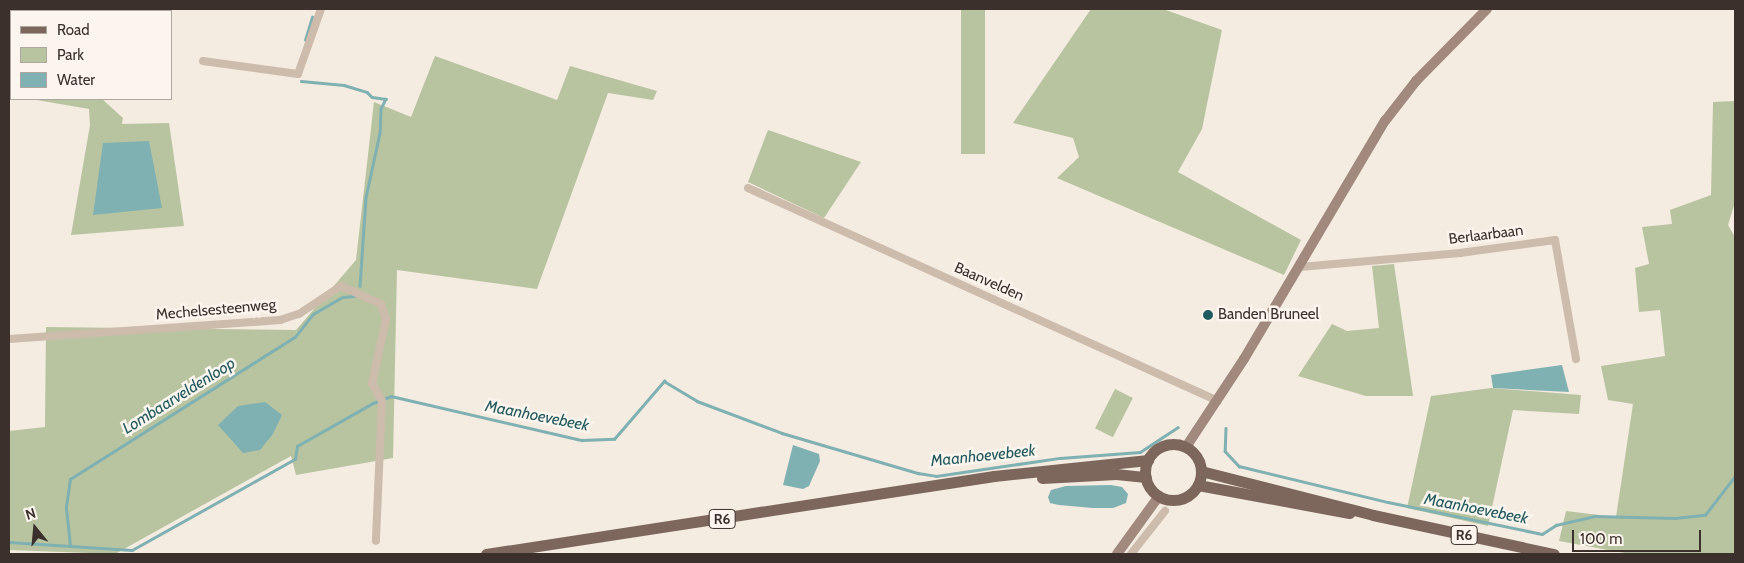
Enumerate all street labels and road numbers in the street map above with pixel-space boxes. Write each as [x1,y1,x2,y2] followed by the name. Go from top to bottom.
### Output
[1448,221,1524,249] street label: Berlaarbaan
[951,259,1027,305] street label: Baanvelden
[155,296,277,324] street label: Mechelsesteenweg
[708,508,736,530] road number: R6
[1450,524,1478,546] road number: R6

